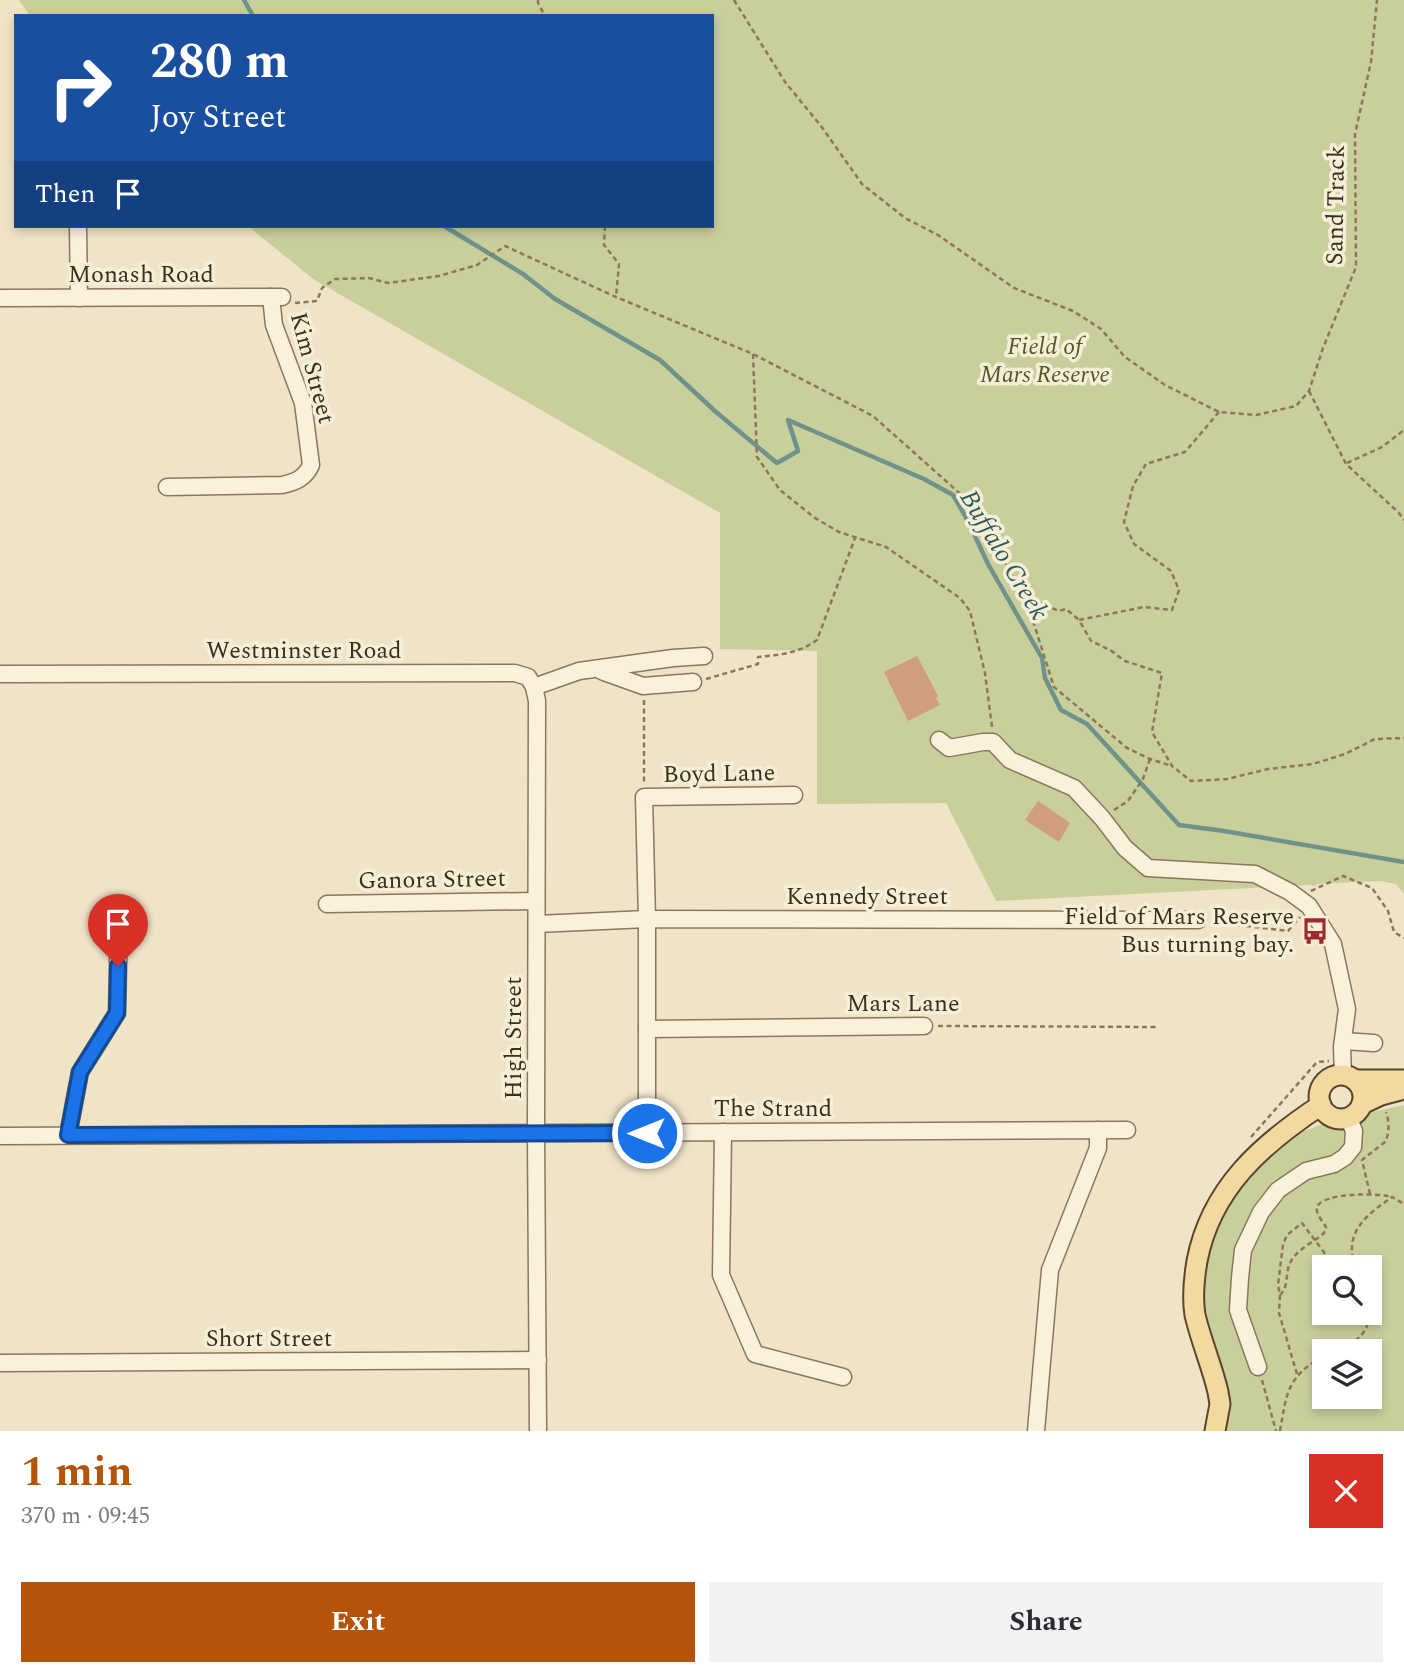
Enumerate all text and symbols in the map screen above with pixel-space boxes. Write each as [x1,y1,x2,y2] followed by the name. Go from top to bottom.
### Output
[150,25,289,100] text: 280 m
[35,42,126,133] icon: right
[150,93,286,142] text: Joy Street
[1317,145,1355,265] street label: Sand Track
[35,174,95,214] text: Then
[109,175,147,213] icon: arrive
[68,257,214,293] street label: Monash Road
[280,308,344,428] street label: Kim Street
[980,329,1110,393] park label: Field of Mars Reserve
[949,482,1059,628] water label: Buffalo Creek
[206,633,402,669] street label: Westminster Road
[662,755,776,793] street label: Boyd Lane
[358,861,506,899] street label: Ganora Street
[786,879,948,915] street label: Kennedy Street
[88,894,148,966] pin
[1064,899,1294,963] place label: Field of Mars Reserve Bus turning bay.
[99,905,137,943] icon: arrive
[1300,916,1330,946] bus stop icon: Field of Mars Reserve Bus turning bay.
[496,977,532,1099] street label: High Street
[846,986,960,1022] street label: Mars Lane
[714,1091,832,1127] street label: The Strand
[610,1096,684,1170] position arrow
[1312,1255,1382,1409] map controls
[1312,1255,1382,1325] button: search
[206,1321,332,1357] street label: Short Street
[1312,1339,1382,1409] button: layers
[21,1441,133,1504] text: 1 min
[1309,1454,1383,1528] button: close
[21,1499,150,1534] text: 370 m · 09:45
[21,1582,695,1662] button: Exit
[709,1582,1383,1662] button: Share

